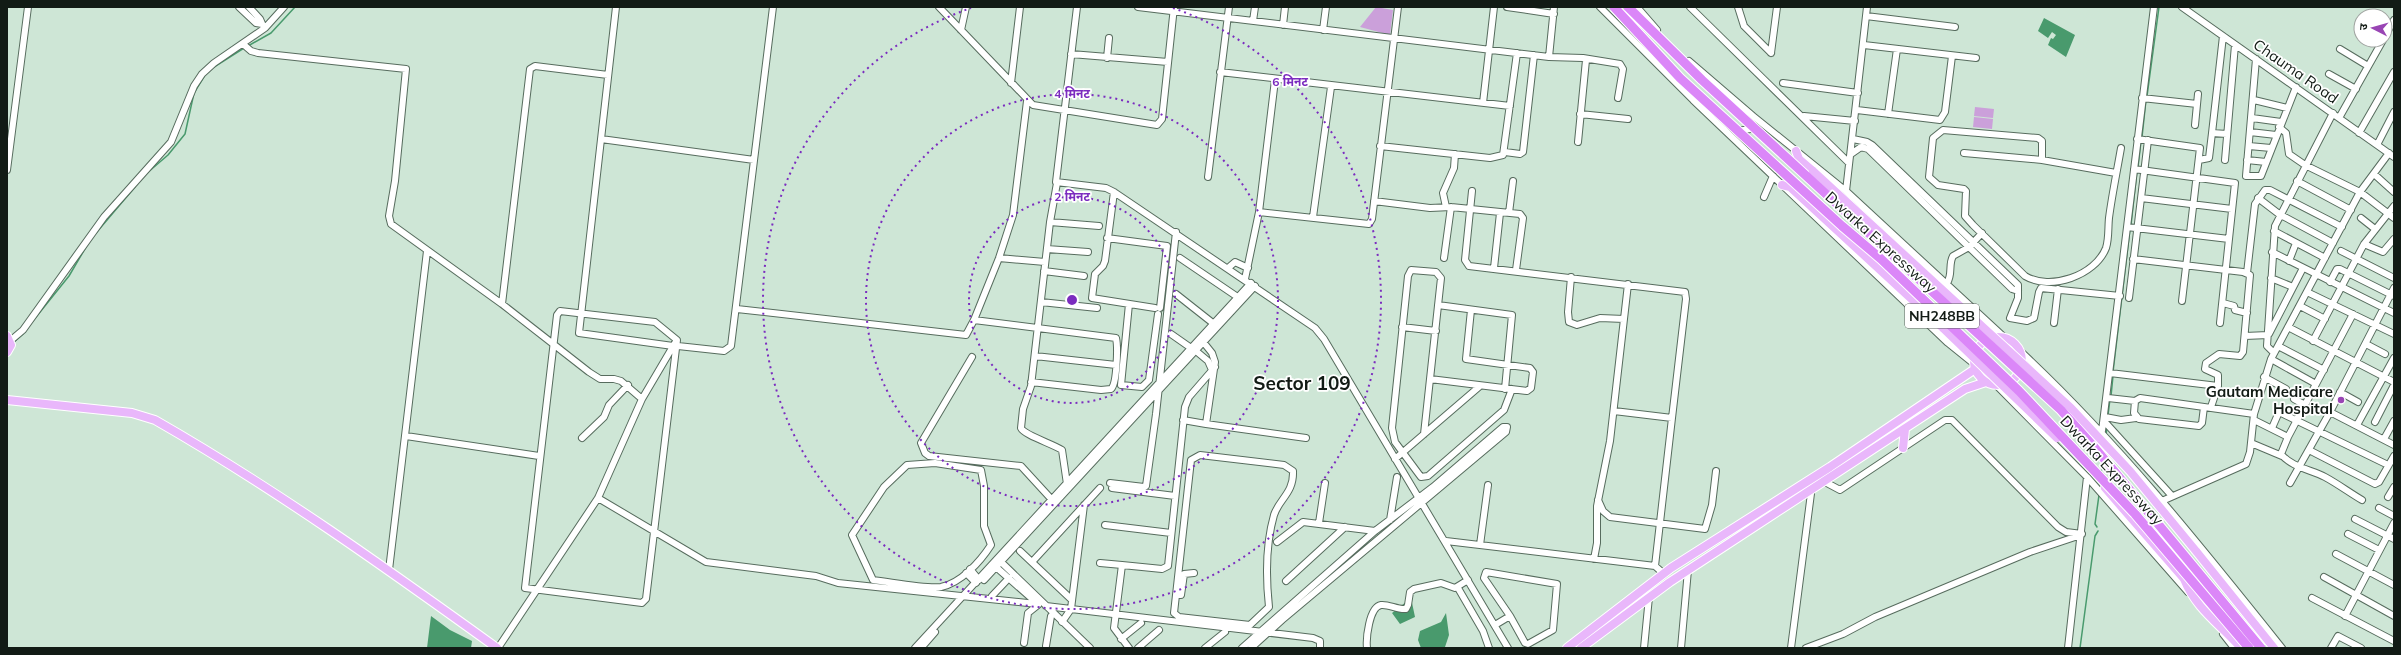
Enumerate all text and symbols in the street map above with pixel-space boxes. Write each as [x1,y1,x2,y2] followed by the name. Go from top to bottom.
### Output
[2353,8,2393,48] north arrow
[2356,22,2370,31] text: उ
[2250,35,2342,107] street label: Chauma Road
[1272,74,1308,89] text: 6 मिनट
[1054,86,1090,101] text: 4 मिनट
[1822,187,1940,297] street label: Dwarka Expressway
[1054,189,1090,204] text: 2 मिनट
[1065,293,1079,307] centre of rings
[1905,304,1979,328] road number: NH248BB
[1253,371,1351,395] district label: Sector 109
[2206,382,2333,418] place label: Gautam Medicare Hospital
[2336,395,2346,405] marker: Gautam Medicare Hospital
[2056,411,2168,529] street label: Dwarka Expressway

